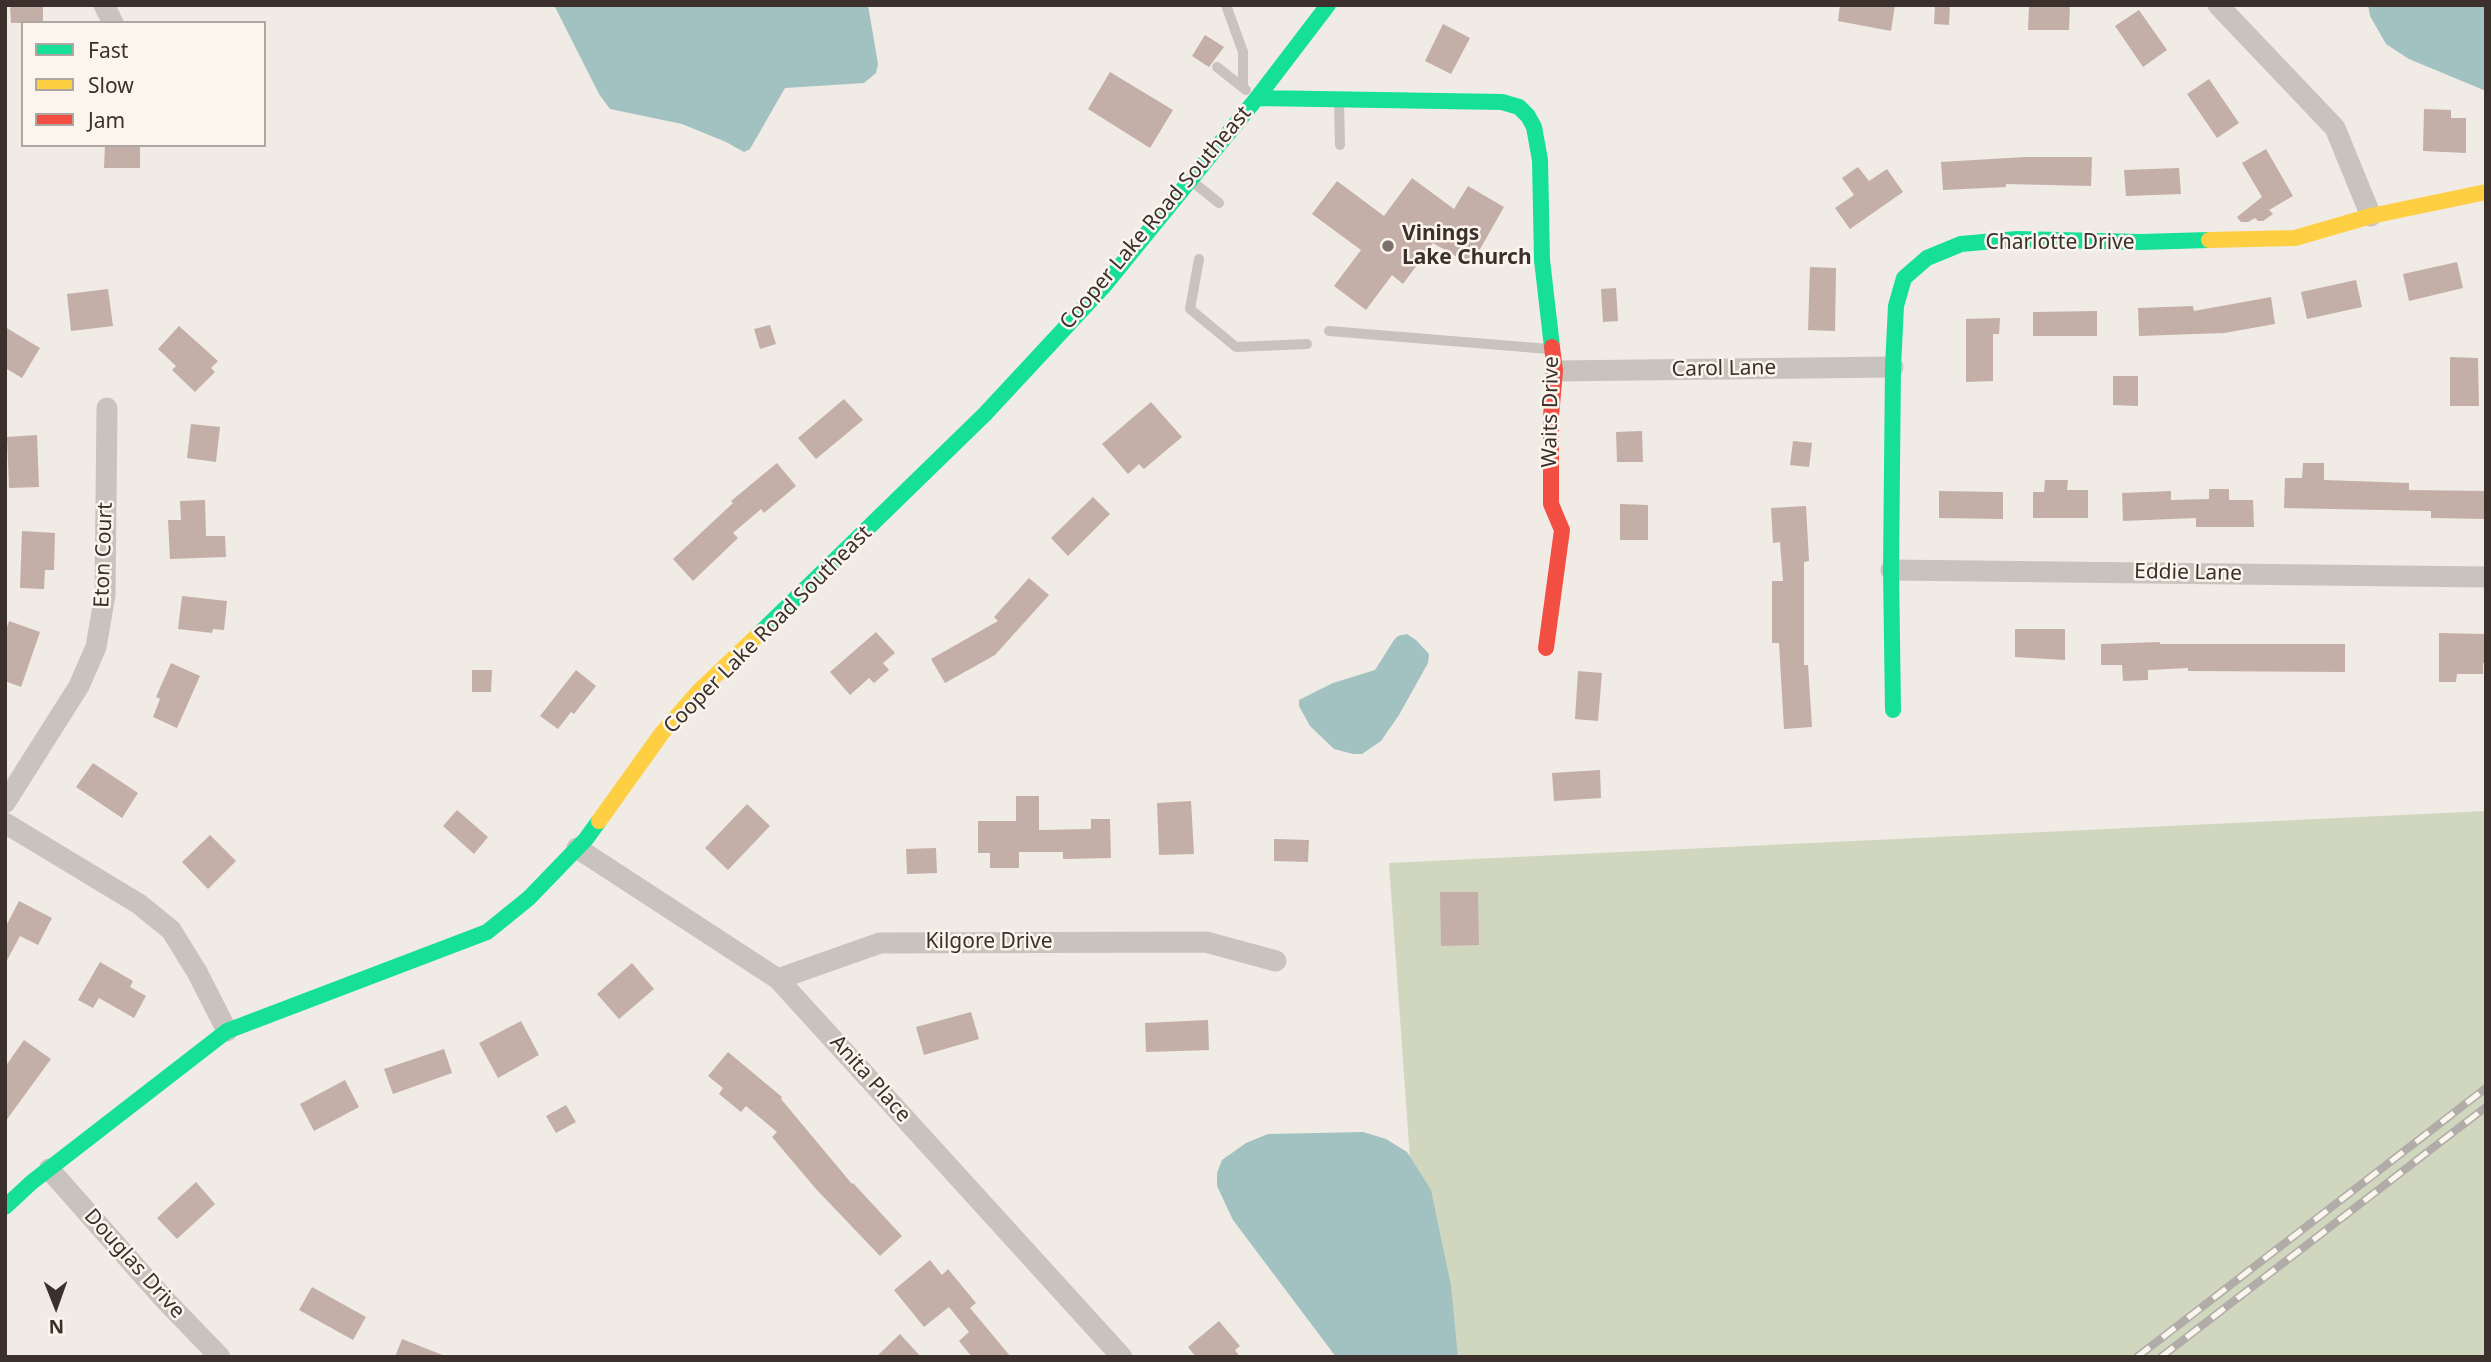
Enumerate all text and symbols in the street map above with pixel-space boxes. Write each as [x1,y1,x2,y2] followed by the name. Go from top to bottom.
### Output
[21,21,266,147] legend
[88,36,128,64] text: Fast
[88,71,134,99] text: Slow
[1055,101,1257,335] street label: Cooper Lake Road Southeast
[88,106,125,134] text: Jam
[1402,221,1532,271] place label: Vinings Lake Church
[1985,230,2135,256] street label: Charlotte Drive
[1380,238,1396,254] marker: Vinings Lake Church
[1672,355,1776,383] street label: Carol Lane
[1537,356,1565,468] street label: Waits Drive
[90,502,118,608] street label: Eton Court
[659,521,877,739] street label: Cooper Lake Road Southeast
[2134,559,2242,587] street label: Eddie Lane
[926,929,1052,955] street label: Kilgore Drive
[824,1030,916,1128] street label: Anita Place
[78,1204,190,1324] street label: Douglas Drive
[21,1271,91,1341] north arrow
[48,1314,64,1340] text: N

